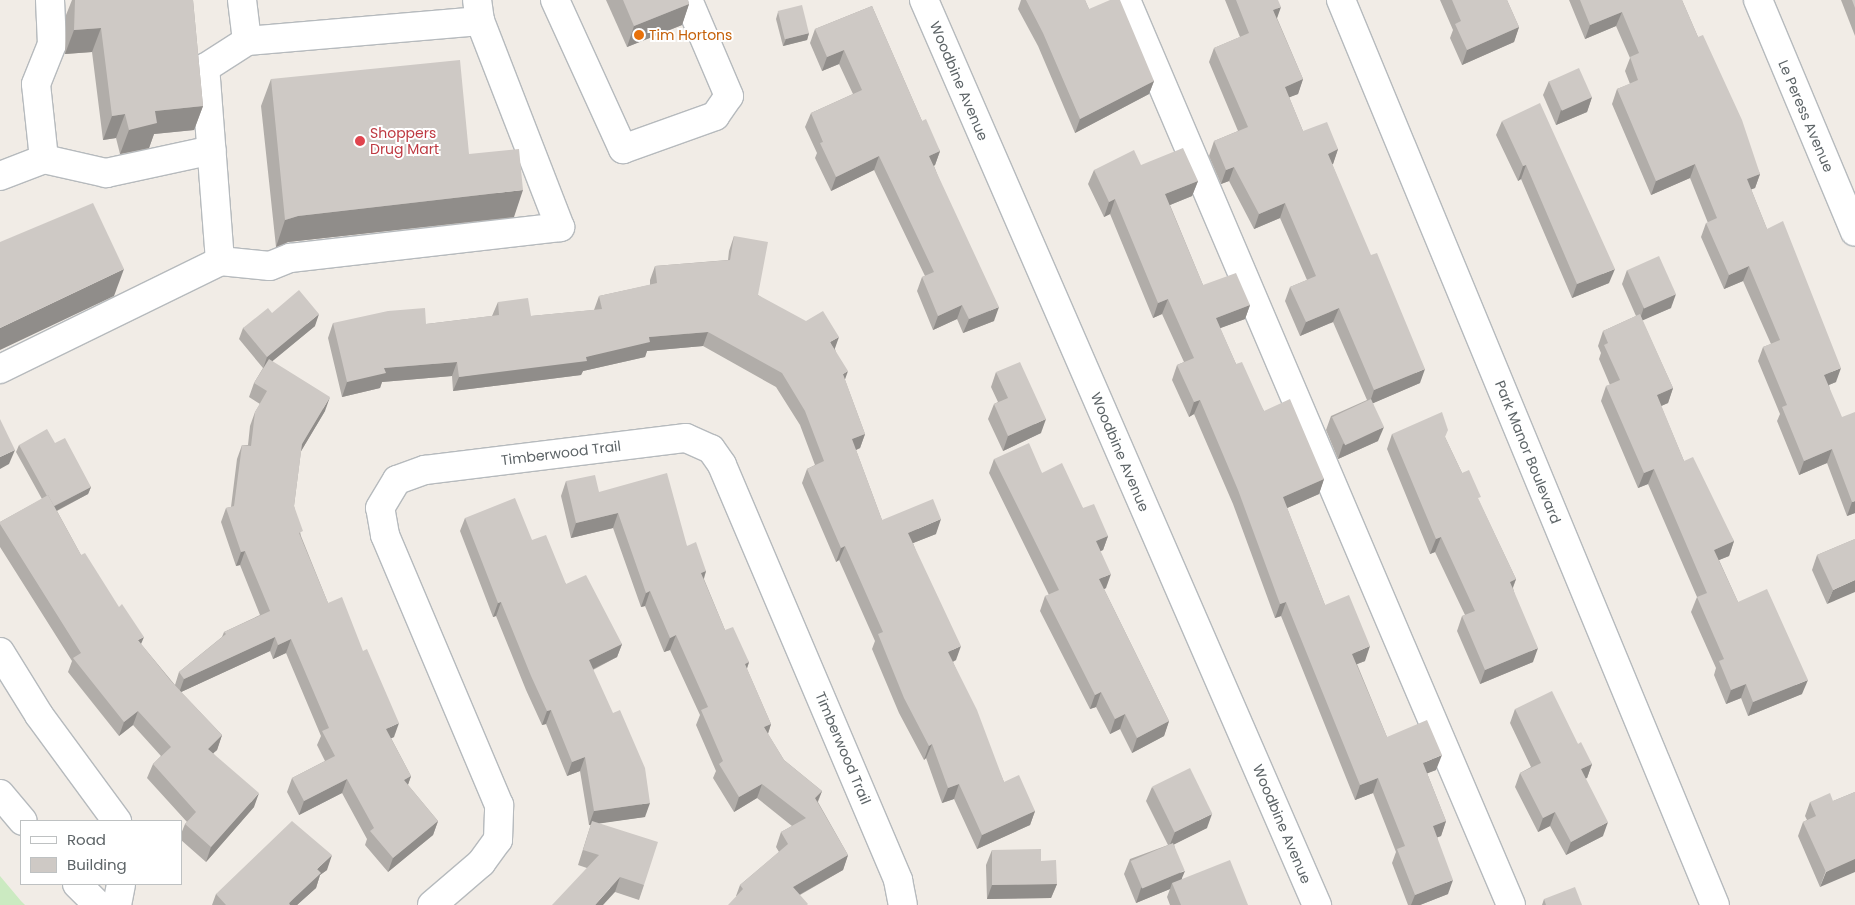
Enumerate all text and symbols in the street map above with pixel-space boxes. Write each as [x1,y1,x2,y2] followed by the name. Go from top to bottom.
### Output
[926,19,992,143] street label: Woodbine Avenue
[649,27,732,43] place label: Tim Hortons
[633,29,645,41] marker: Tim Hortons
[1775,57,1837,175] street label: Le Peress Avenue
[370,125,439,158] place label: Shoppers Drug Mart
[354,135,366,147] marker: Shoppers Drug Mart
[1492,378,1564,526] street label: Park Manor Boulevard
[1087,390,1153,514] street label: Woodbine Avenue
[500,437,622,469] street label: Timberwood Trail
[812,689,874,807] street label: Timberwood Trail
[1249,762,1315,886] street label: Woodbine Avenue
[20,820,182,885] legend
[67,829,106,850] text: Road
[67,854,127,875] text: Building

